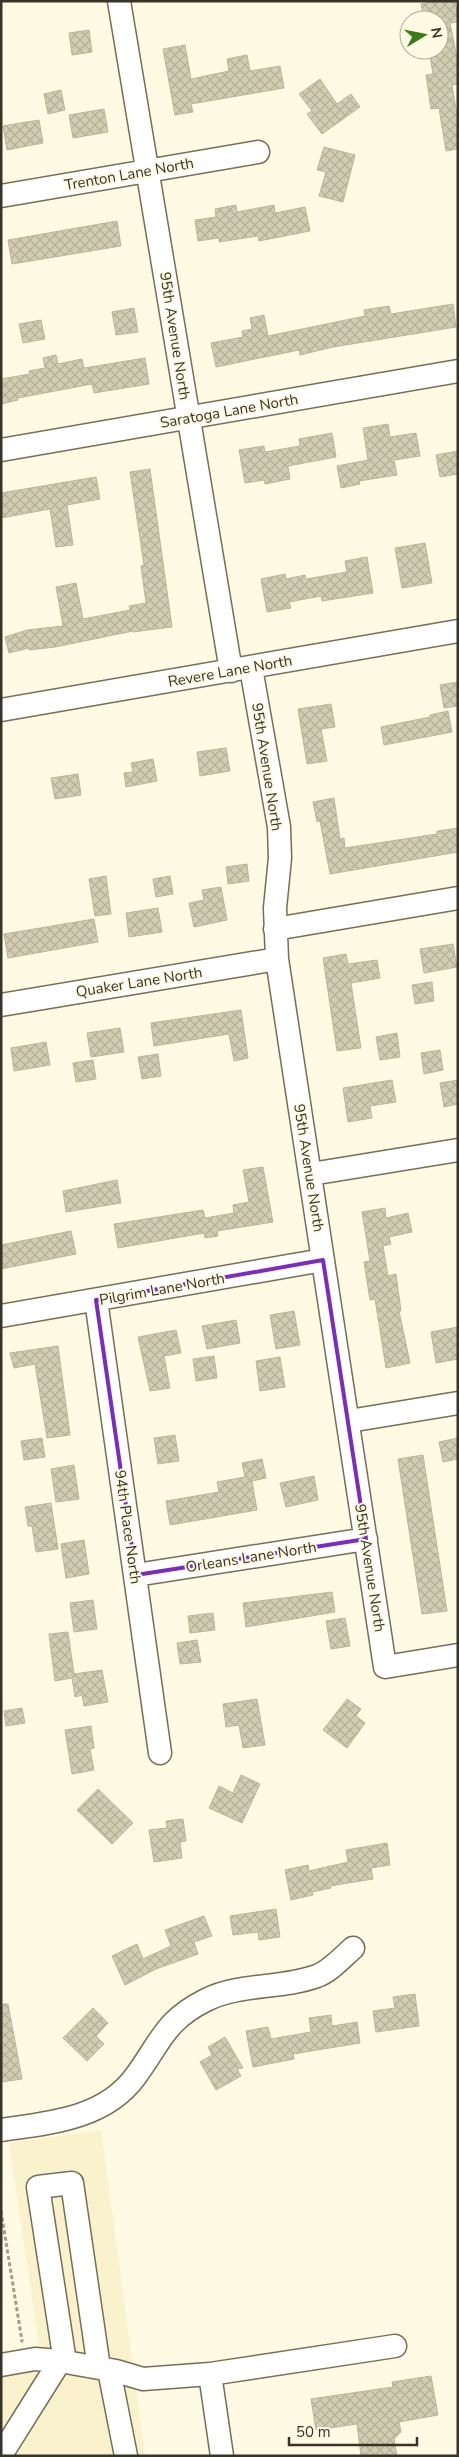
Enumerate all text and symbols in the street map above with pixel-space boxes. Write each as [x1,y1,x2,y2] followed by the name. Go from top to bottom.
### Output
[399,10,449,60] north arrow
[426,26,447,40] text: N
[63,153,195,195] street label: Trenton Lane North
[155,270,195,402] street label: 95th Avenue North
[158,389,300,433] street label: Saratoga Lane North
[166,650,294,692] street label: Revere Lane North
[247,701,287,833] street label: 95th Avenue North
[74,962,204,1002] street label: Quaker Lane North
[289,1102,329,1234] street label: 95th Avenue North
[98,1268,226,1310] street label: Pilgrim Lane North
[110,1469,146,1585] street label: 94th Place North
[350,1502,390,1634] street label: 95th Avenue North
[184,1537,318,1577] street label: Orleans Lane North
[289,2414,416,2446] scale bar
[296,2422,331,2442] text: 50 m

